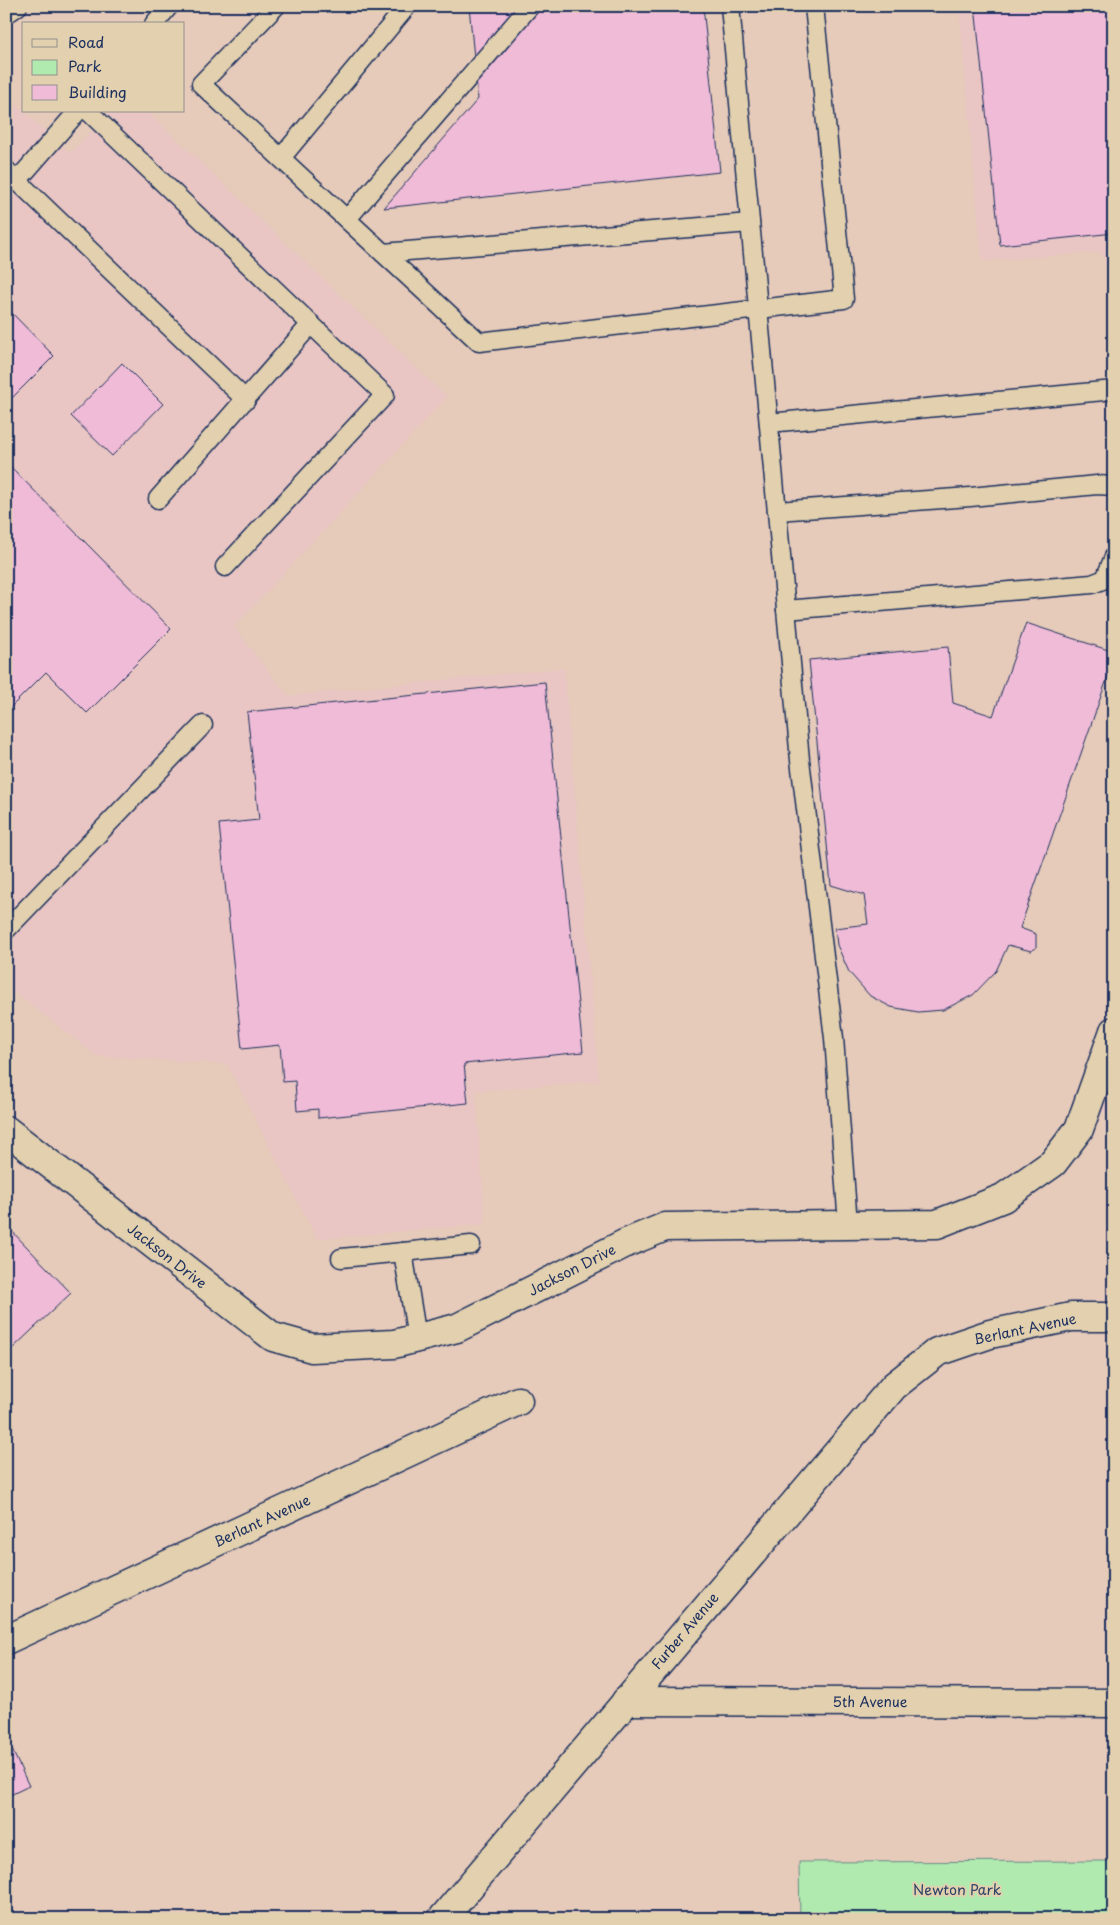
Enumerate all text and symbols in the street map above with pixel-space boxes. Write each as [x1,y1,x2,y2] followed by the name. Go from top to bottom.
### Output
[22,22,185,112] legend
[68,30,104,53] text: Road
[68,54,102,77] text: Park
[68,80,127,103] text: Building
[123,1218,211,1293] street label: Jackson Drive
[524,1238,619,1301] street label: Jackson Drive
[972,1307,1078,1350] street label: Berlant Avenue
[210,1489,314,1552] street label: Berlant Avenue
[646,1587,723,1674] street label: Furber Avenue
[833,1691,908,1712] street label: 5th Avenue
[913,1879,1002,1900] park label: Newton Park

